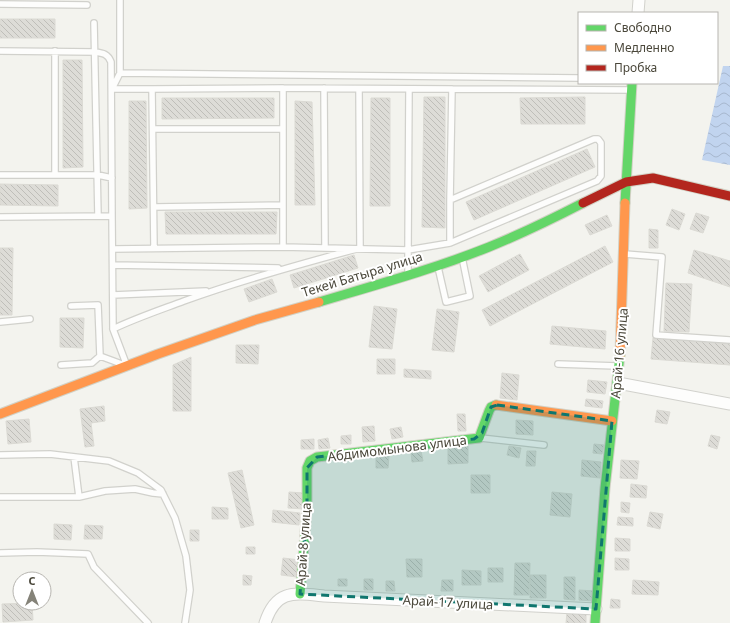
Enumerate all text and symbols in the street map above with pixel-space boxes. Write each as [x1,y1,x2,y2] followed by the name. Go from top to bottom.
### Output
[578,12,718,84] legend
[614,19,672,36] text: Свободно
[614,39,674,56] text: Медленно
[614,59,657,76] text: Пробка
[299,247,425,301] street label: Текей Батыра улица
[606,307,632,399] street label: Арай-16 улица
[326,431,468,465] street label: Абдимомынова улица
[291,502,315,586] street label: Арай-8 улица
[12,571,52,611] north arrow
[28,573,36,588] text: С
[402,591,494,613] street label: Арай-17 улица

